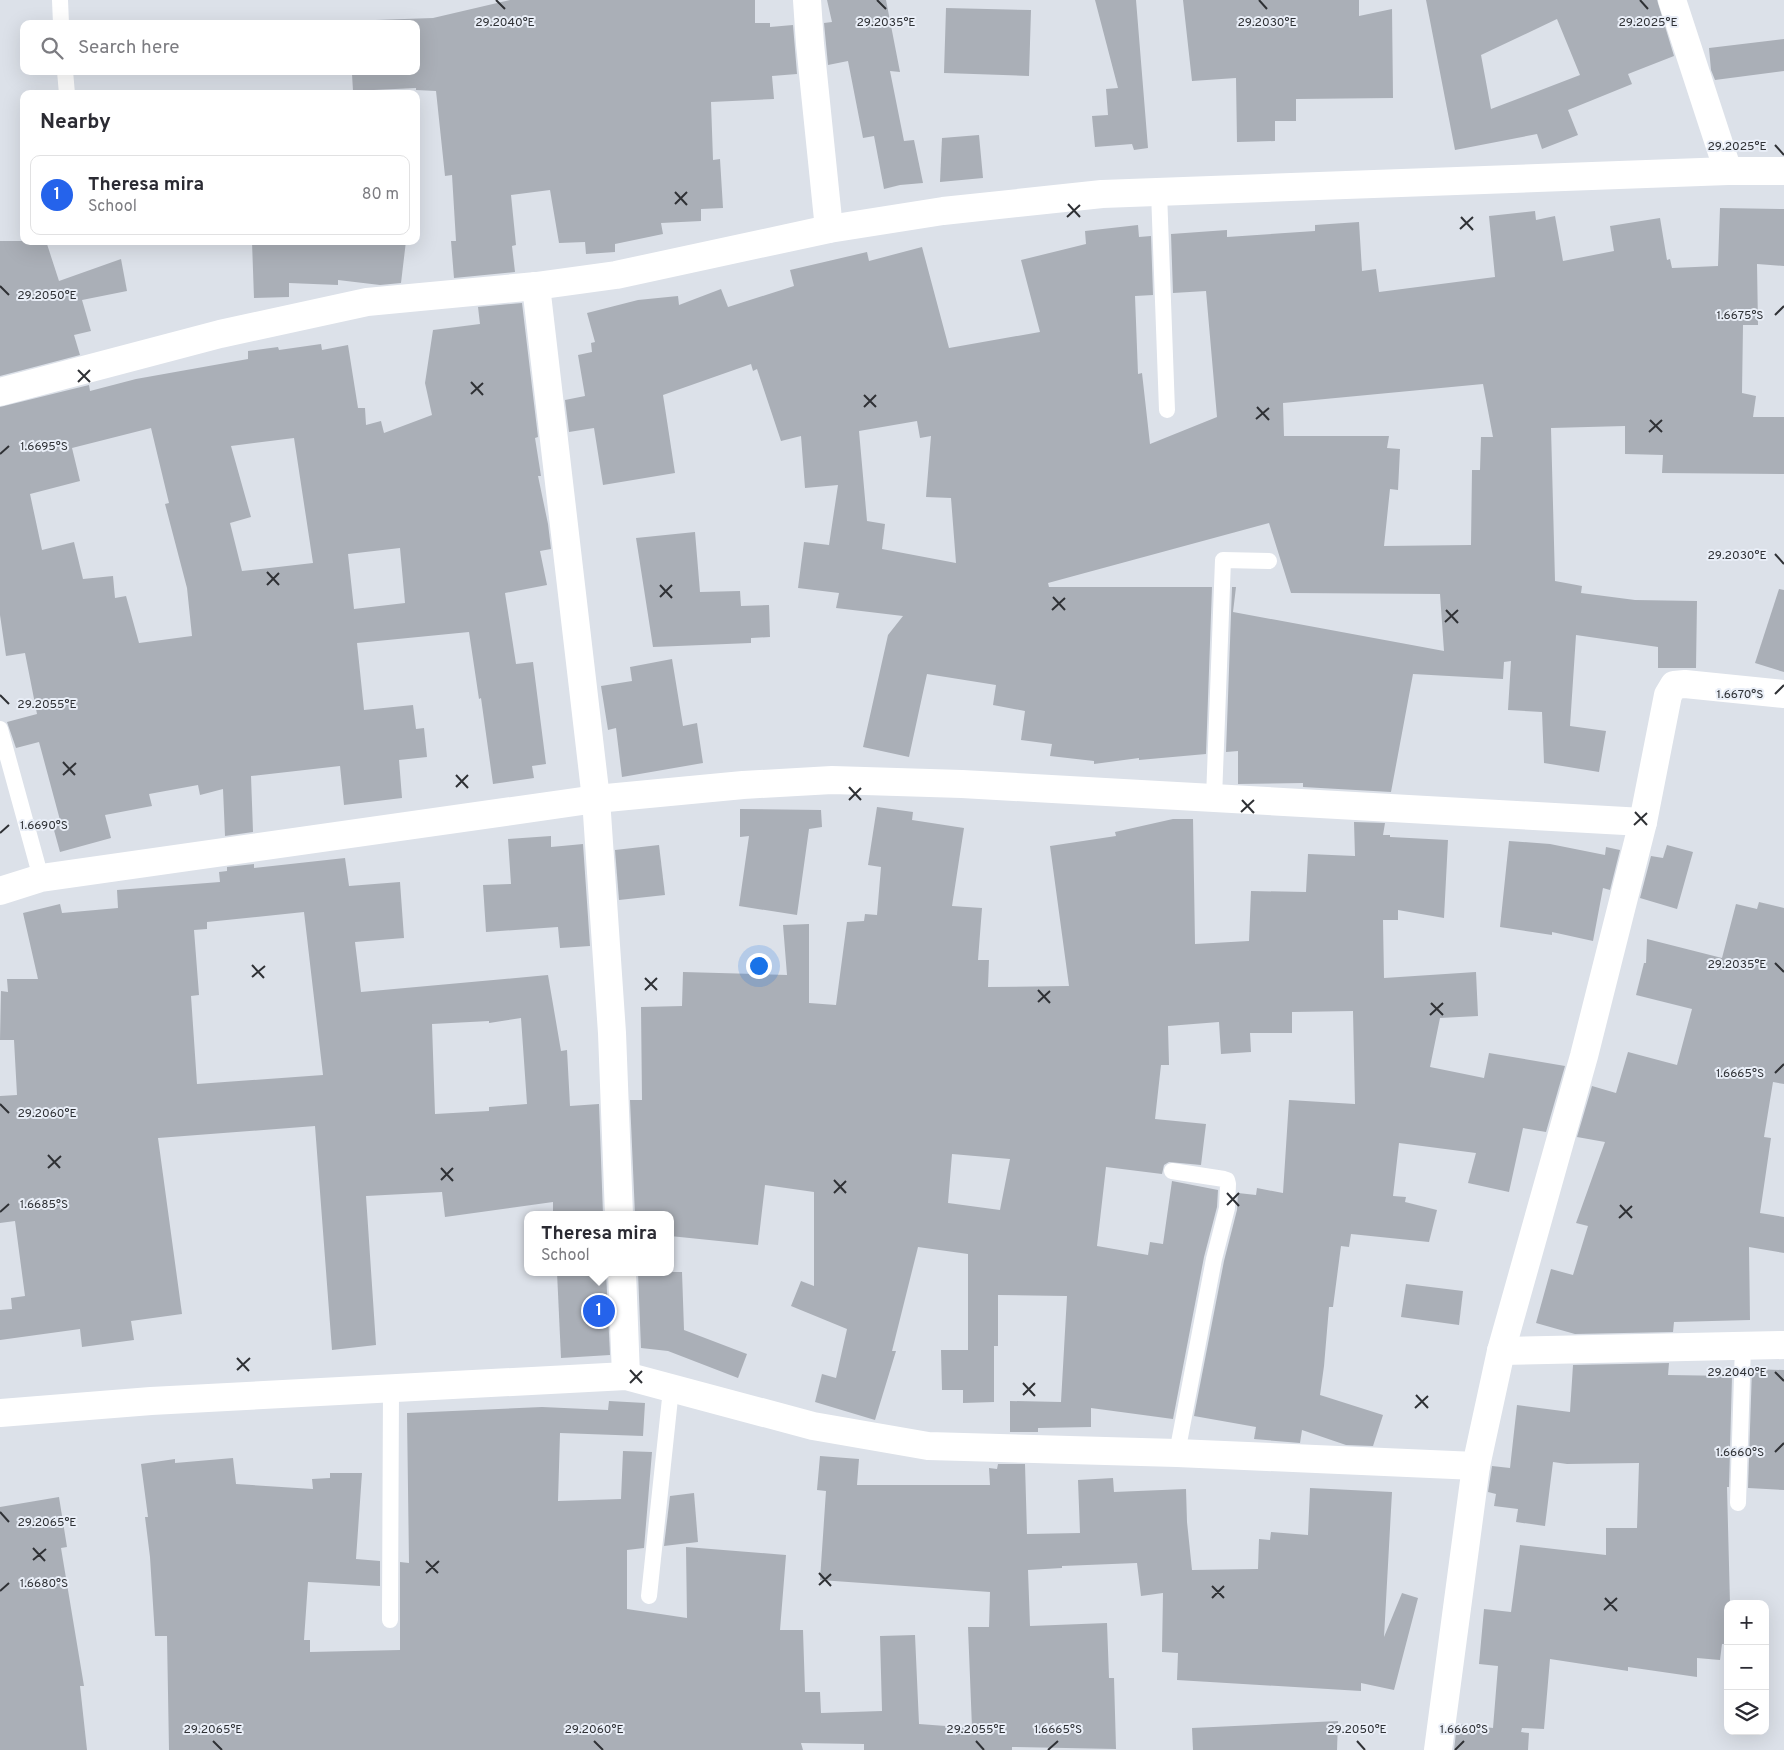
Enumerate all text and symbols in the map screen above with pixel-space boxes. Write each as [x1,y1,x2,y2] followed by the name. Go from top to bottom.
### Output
[475,15,535,31] text: 29.2040°E
[856,15,916,31] text: 29.2035°E
[1237,15,1297,31] text: 29.2030°E
[1618,15,1678,31] text: 29.2025°E
[20,20,420,75] search box
[38,34,66,62] icon: search
[78,36,180,60] text: Search here
[40,109,111,136] text: Nearby
[1707,139,1767,155] text: 29.2025°E
[88,173,204,197] text: Theresa mira
[54,185,60,205] text: 1
[362,185,399,205] text: 80 m
[88,197,137,217] text: School
[17,288,77,304] text: 29.2050°E
[1716,308,1764,324] text: 1.6675°S
[20,439,68,455] text: 1.6695°S
[1707,548,1767,564] text: 29.2030°E
[1717,687,1763,703] text: 1.6670°S
[17,697,77,713] text: 29.2055°E
[20,818,68,834] text: 1.6690°S
[746,953,772,979] your location
[1707,957,1767,973] text: 29.2035°E
[1716,1066,1764,1082] text: 1.6665°S
[17,1106,77,1122] text: 29.2060°E
[20,1197,68,1213] text: 1.6685°S
[524,1211,674,1276] popup
[541,1222,657,1246] text: Theresa mira
[541,1246,590,1266] text: School
[583,1292,615,1330] pin: 1
[1707,1365,1767,1381] text: 29.2040°E
[1716,1445,1764,1461] text: 1.6660°S
[18,1515,76,1531] text: 29.2065°E
[20,1576,68,1592] text: 1.6680°S
[1724,1600,1769,1735] map controls
[1724,1600,1769,1645] button: +
[1724,1645,1769,1690] button: −
[1724,1690,1769,1735] button: layers
[184,1722,242,1738] text: 29.2065°E
[564,1722,624,1738] text: 29.2060°E
[946,1722,1006,1738] text: 29.2055°E
[1034,1722,1082,1738] text: 1.6665°S
[1327,1722,1387,1738] text: 29.2050°E
[1440,1722,1488,1738] text: 1.6660°S

